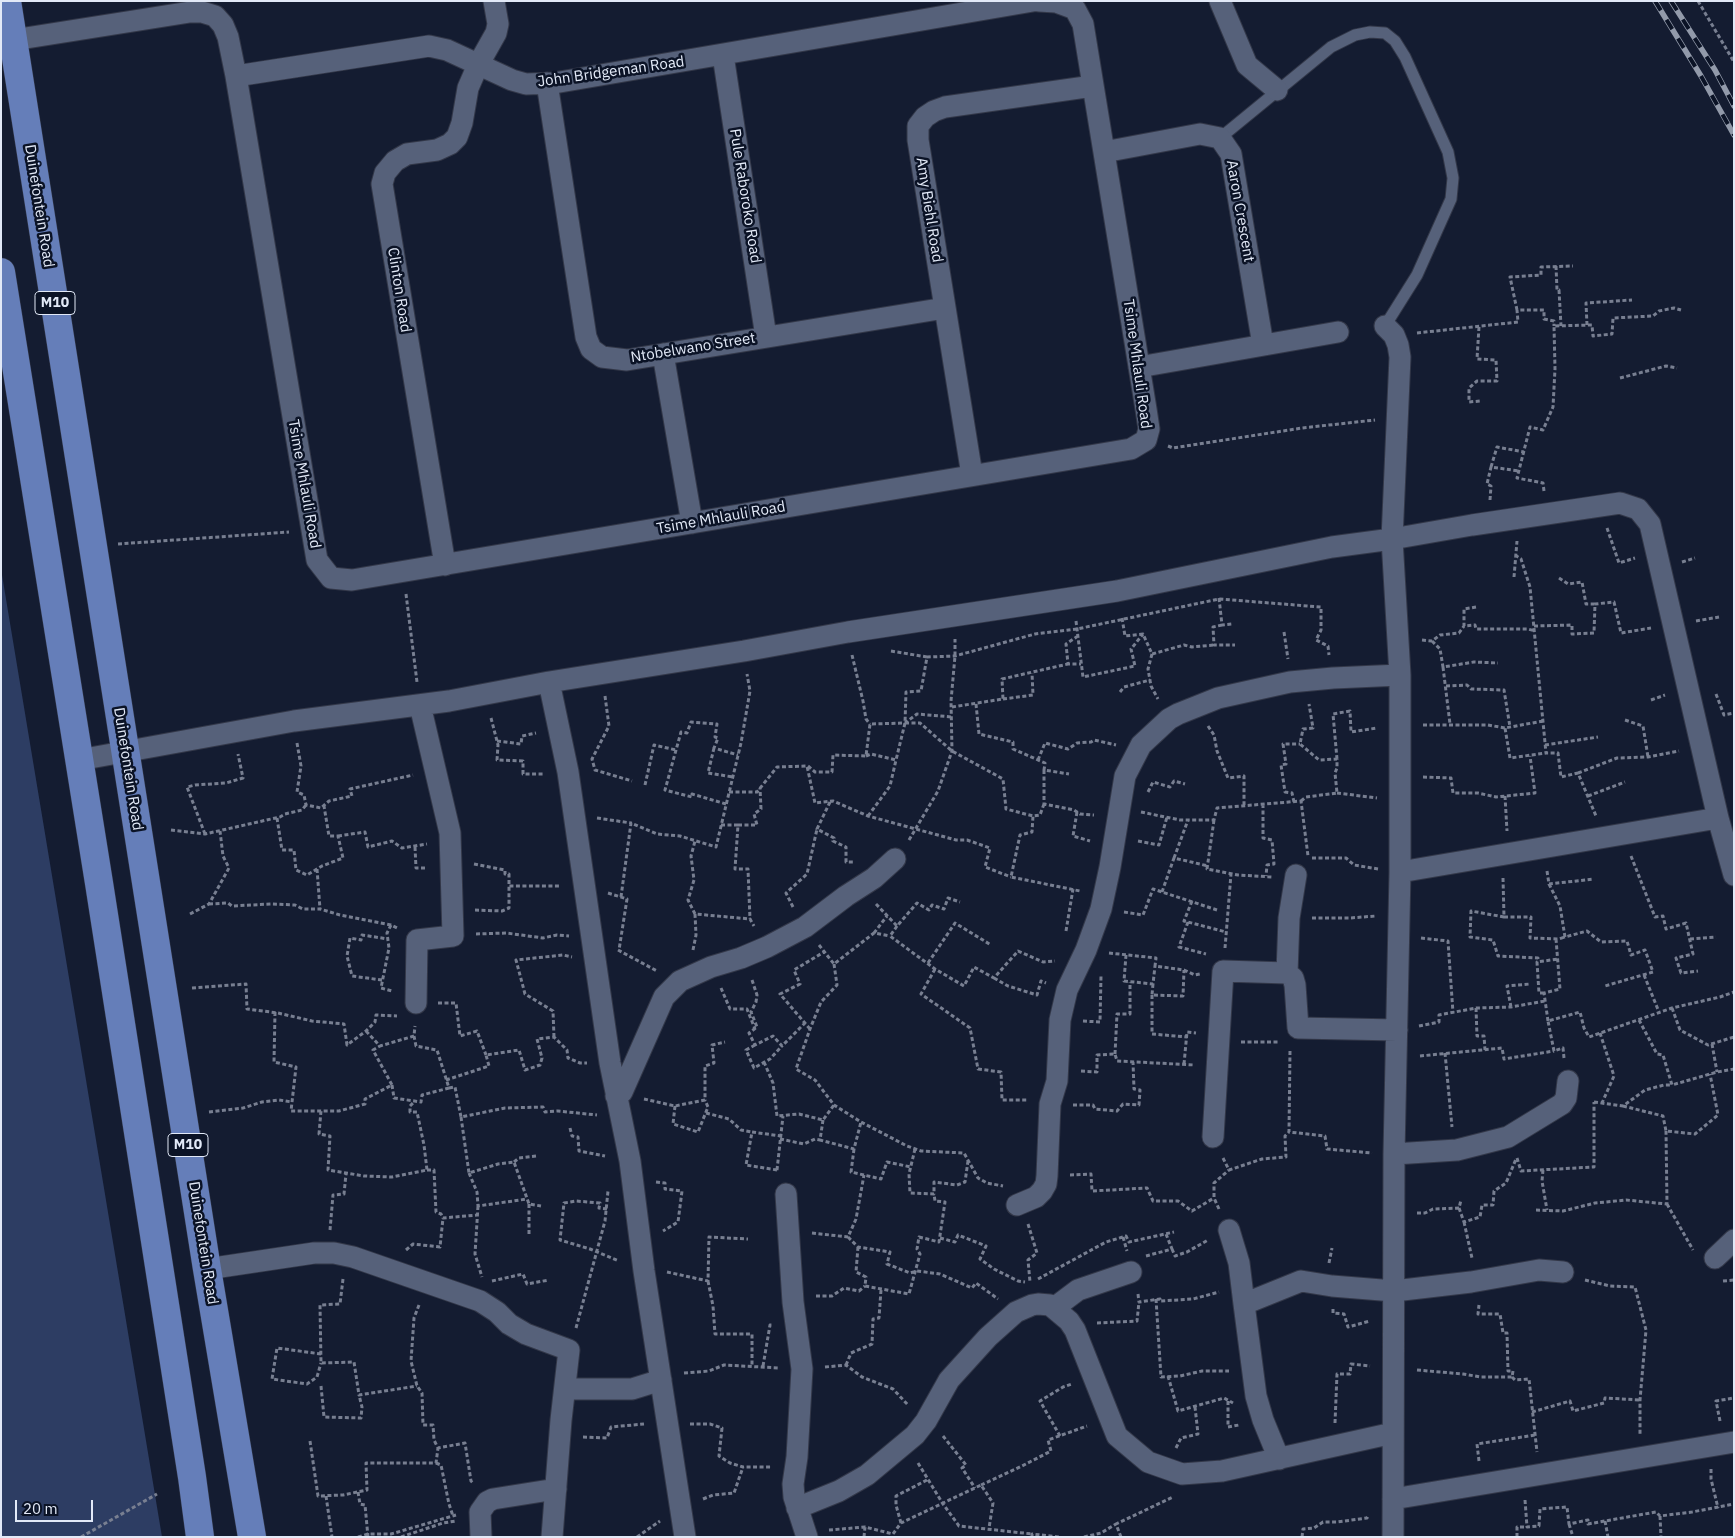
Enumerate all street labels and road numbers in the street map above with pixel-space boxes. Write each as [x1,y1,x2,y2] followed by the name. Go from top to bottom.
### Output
[536,53,686,91] street label: John Bridgeman Road
[725,127,765,265] street label: Pule Raboroko Road
[20,143,58,269] street label: Duinefontein Road
[912,156,946,264] street label: Amy Biehl Road
[1222,159,1258,263] street label: Aaron Crescent
[383,246,415,334] street label: Clinton Road
[35,292,75,314] road number: M10
[1119,298,1155,430] street label: Tsime Mhlauli Road
[629,329,757,367] street label: Ntobelwano Street
[284,418,324,550] street label: Tsime Mhlauli Road
[655,498,787,538] street label: Tsime Mhlauli Road
[109,706,147,832] street label: Duinefontein Road
[168,1134,208,1156] road number: M10
[184,1180,222,1306] street label: Duinefontein Road

